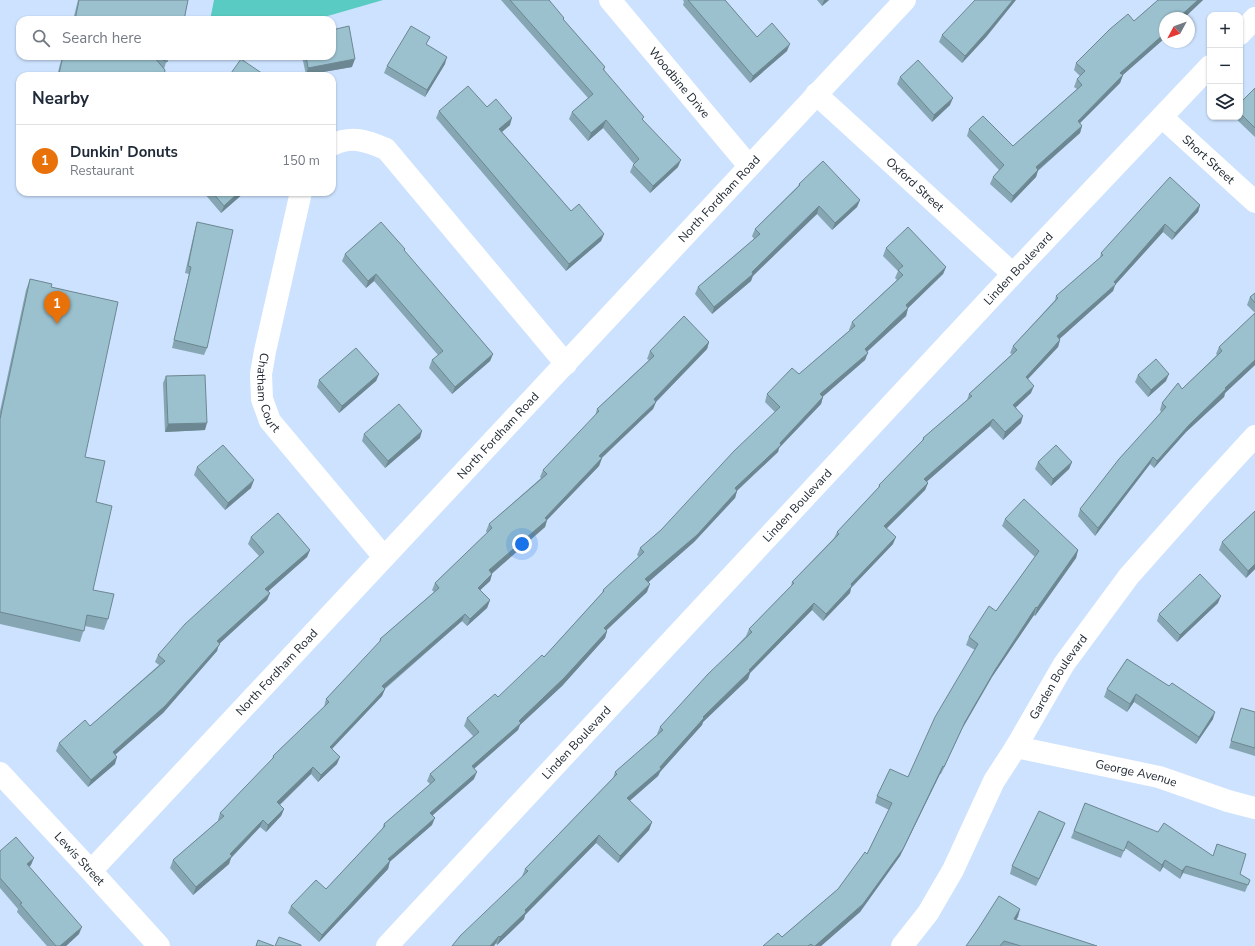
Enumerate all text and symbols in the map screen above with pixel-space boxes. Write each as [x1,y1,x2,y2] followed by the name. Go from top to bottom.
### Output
[1159,12,1195,48] north arrow
[1207,12,1243,120] map controls
[1207,12,1243,48] button: +
[16,16,336,60] search box
[30,27,52,49] icon: search
[62,28,142,48] text: Search here
[645,44,714,121] street label: Woodbine Drive
[1207,48,1243,84] button: −
[1207,84,1243,120] button: layers
[32,87,89,110] text: Nearby
[1179,131,1239,188] street label: Short Street
[70,142,178,162] text: Dunkin' Donuts
[41,152,49,170] text: 1
[282,152,320,170] text: 150 m
[675,152,764,246] street label: North Fordham Road
[883,154,948,216] street label: Oxford Street
[70,162,134,180] text: Restaurant
[980,229,1057,308] street label: Linden Boulevard
[44,291,70,324] pin: 1
[253,352,284,436] street label: Chatham Court
[453,389,542,482] street label: North Fordham Road
[759,465,835,546] street label: Linden Boulevard
[512,534,532,554] your location
[232,625,321,719] street label: North Fordham Road
[1026,631,1091,723] street label: Garden Boulevard
[538,703,615,783] street label: Linden Boulevard
[1094,756,1179,791] street label: George Avenue
[51,829,109,890] street label: Lewis Street

